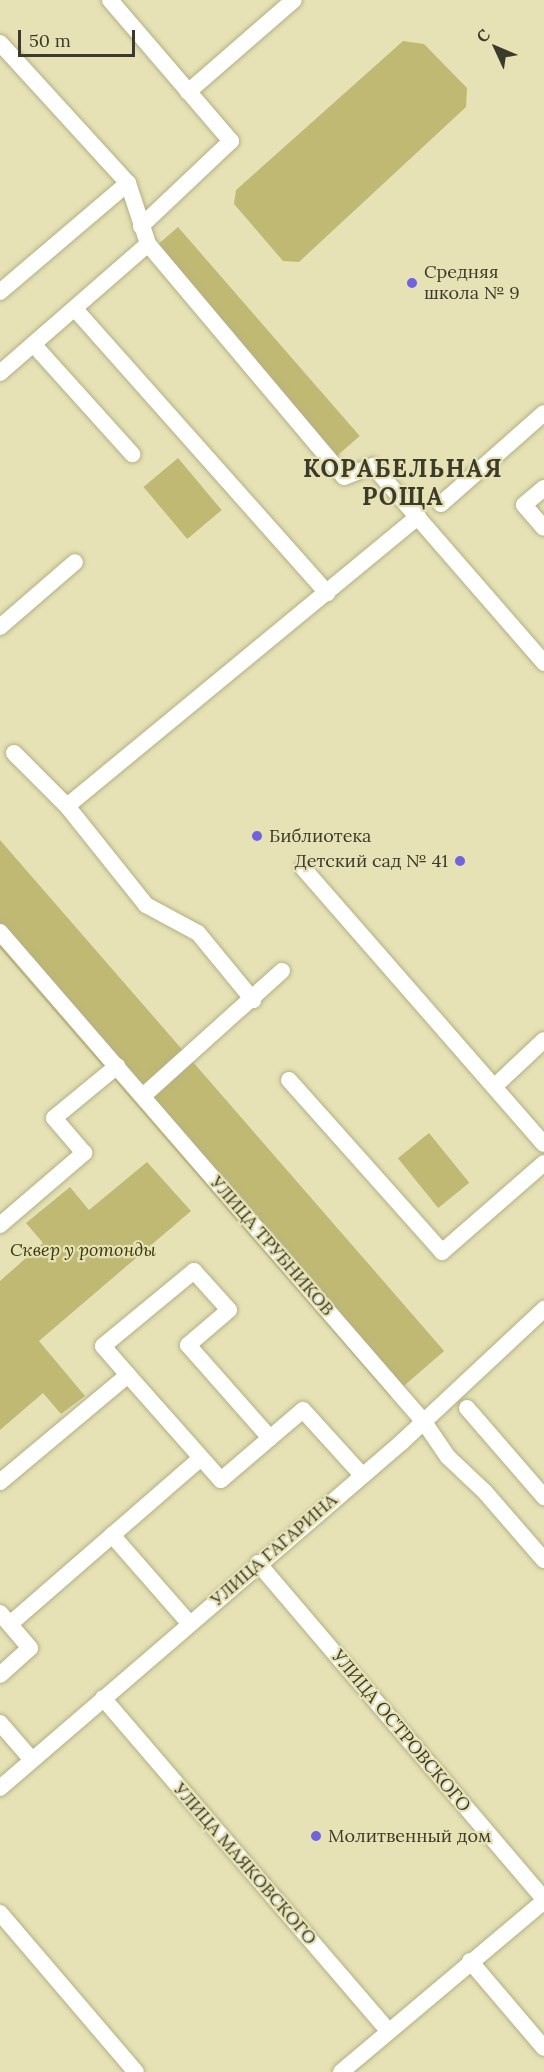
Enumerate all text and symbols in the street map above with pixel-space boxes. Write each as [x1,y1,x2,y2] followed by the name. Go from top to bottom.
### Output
[21,18,138,56] scale bar
[466,18,526,78] north arrow
[472,25,494,46] text: С
[29,29,71,52] text: 50 m
[424,262,520,304] place label: Средняя школа № 9
[405,276,419,290] marker: Средняя школа № 9
[303,455,503,511] district label: КОРАБЕЛЬНАЯ РОЩА
[269,825,371,847] place label: Библиотека
[250,829,264,843] marker: Библиотека
[294,850,448,872] place label: Детский сад № 41
[453,854,467,868] marker: Детский сад № 41
[206,1172,338,1320] street label: УЛИЦА ТРУБНИКОВ
[10,1239,156,1261] park label: Сквер у ротонды
[207,1489,341,1611] street label: УЛИЦА ГАГАРИНА
[327,1646,475,1816] street label: УЛИЦА ОСТРОВСКОГО
[169,1779,321,1949] street label: УЛИЦА МАЯКОВСКОГО
[328,1825,491,1847] place label: Молитвенный дом
[309,1829,323,1843] marker: Молитвенный дом

